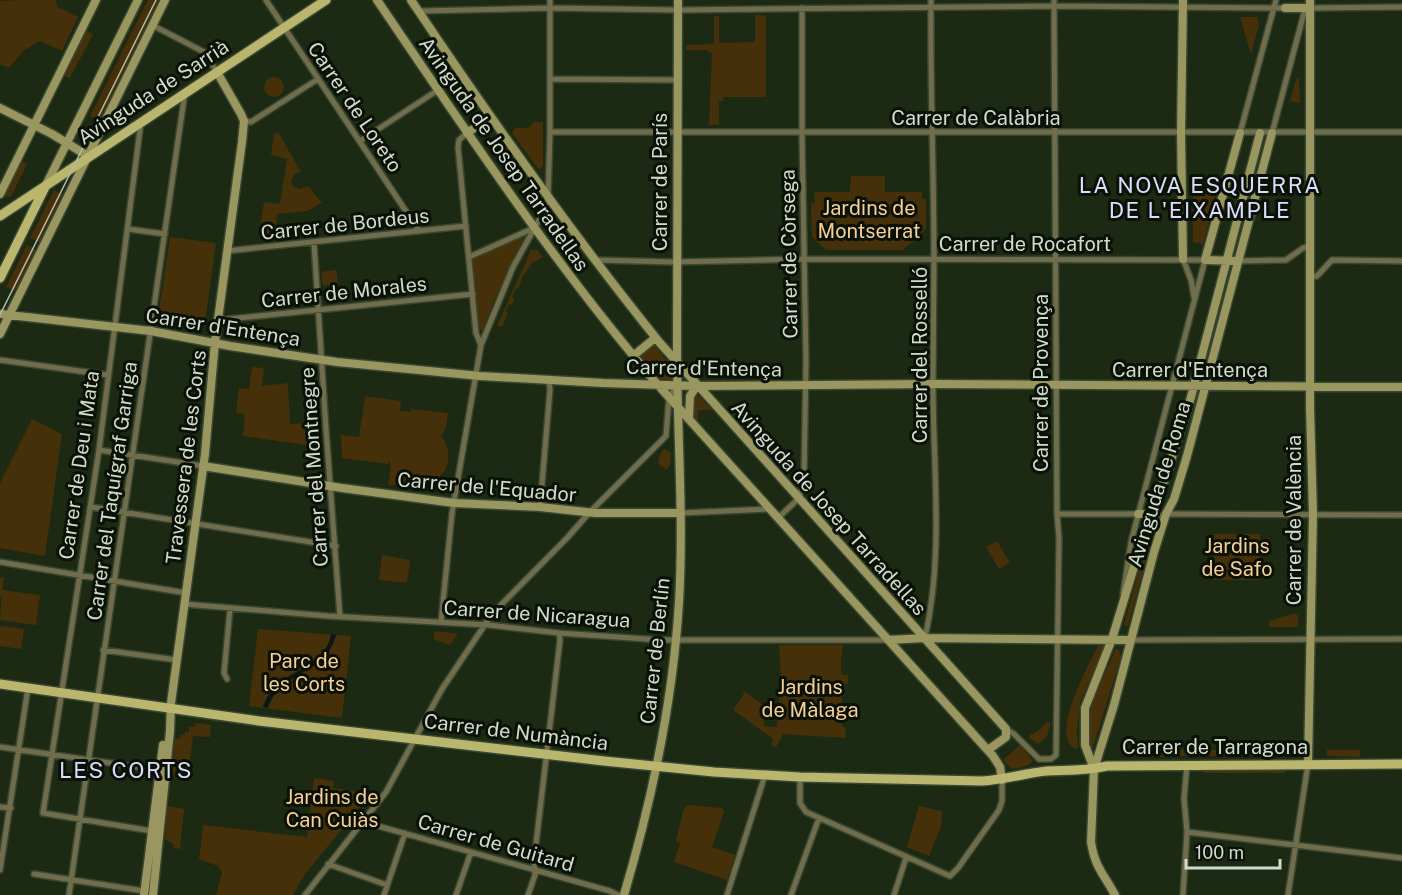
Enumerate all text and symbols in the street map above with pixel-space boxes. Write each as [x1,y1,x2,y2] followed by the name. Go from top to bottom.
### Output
[414,32,594,276] street label: Avinguda de Josep Tarradellas
[73,34,233,150] street label: Avinguda de Sarrià
[303,37,407,177] street label: Carrer de Loreto
[891,106,1061,130] street label: Carrer de Calàbria
[648,113,672,251] street label: Carrer de París
[776,169,802,339] street label: Carrer de Còrsega
[1079,172,1321,223] district label: LA NOVA ESQUERRA DE L'EIXAMPLE
[818,196,920,243] park label: Jardins de Montserrat
[260,203,430,245] street label: Carrer de Bordeus
[939,232,1111,256] street label: Carrer de Rocafort
[908,267,932,443] street label: Carrer del Rosselló
[260,271,428,313] street label: Carrer de Morales
[1029,294,1053,472] street label: Carrer de Provença
[144,303,302,351] street label: Carrer d'Entença
[161,349,211,565] street label: Travessera de les Corts
[626,355,782,381] street label: Carrer d'Entença
[1112,358,1268,382] street label: Carrer d'Entença
[82,360,142,622] street label: Carrer del Taquígraf Garriga
[295,366,333,568] street label: Carrer del Montnegre
[54,369,104,561] street label: Carrer de Deu i Mata
[726,396,932,620] street label: Avinguda de Josep Tarradellas
[1122,398,1196,570] street label: Avinguda de Roma
[1282,435,1306,605] street label: Carrer de València
[396,467,578,507] street label: Carrer de l'Equador
[1201,534,1273,581] park label: Jardins de Safo
[635,577,675,725] street label: Carrer de Berlín
[443,596,631,632] street label: Carrer de Nicaragua
[263,649,345,696] park label: Parc de les Corts
[762,675,858,722] park label: Jardins de Màlaga
[423,709,609,755] street label: Carrer de Numància
[1122,735,1308,759] street label: Carrer de Tarragona
[59,757,193,783] district label: LES CORTS
[286,785,378,832] park label: Jardins de Can Cuiàs
[415,809,577,877] street label: Carrer de Guitard
[1186,832,1280,870] scale bar
[1195,842,1244,863] text: 100 m

